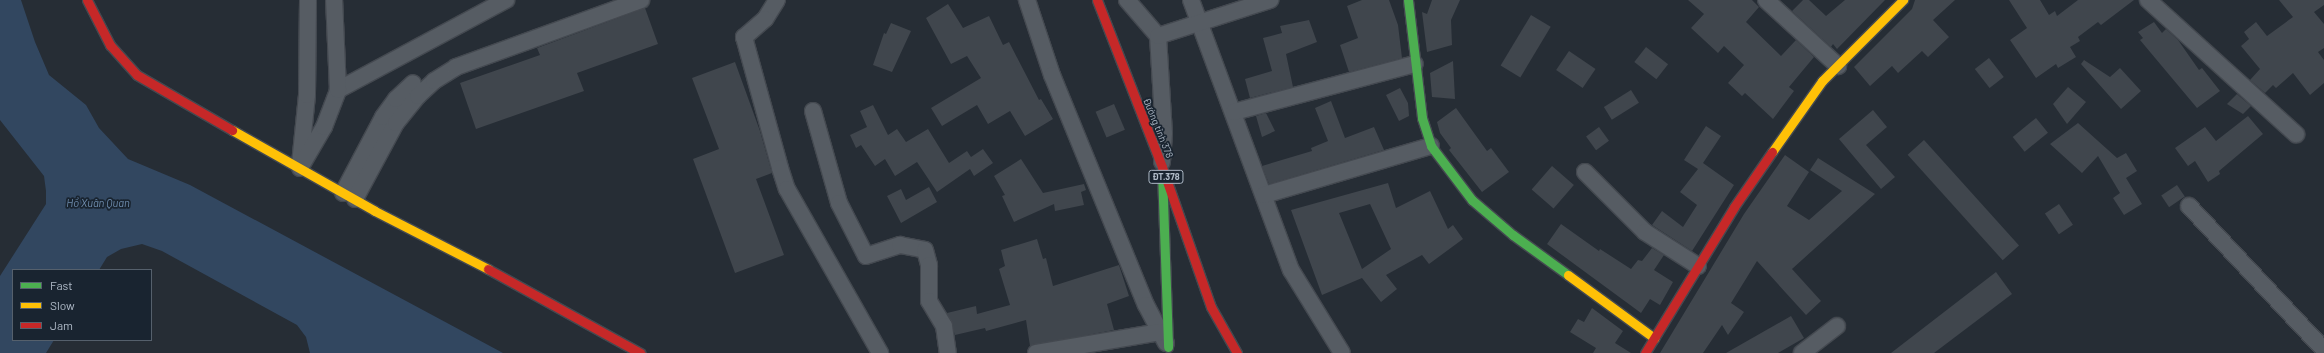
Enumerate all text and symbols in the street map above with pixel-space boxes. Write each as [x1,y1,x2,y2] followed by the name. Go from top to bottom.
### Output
[1140,96,1176,160] street label: Đường tỉnh 378
[1148,170,1184,184] road number: ĐT.378
[66,196,130,210] water label: Hồ Xuân Quan
[12,269,152,341] legend
[50,278,73,292] text: Fast
[50,298,75,312] text: Slow
[50,318,73,332] text: Jam

